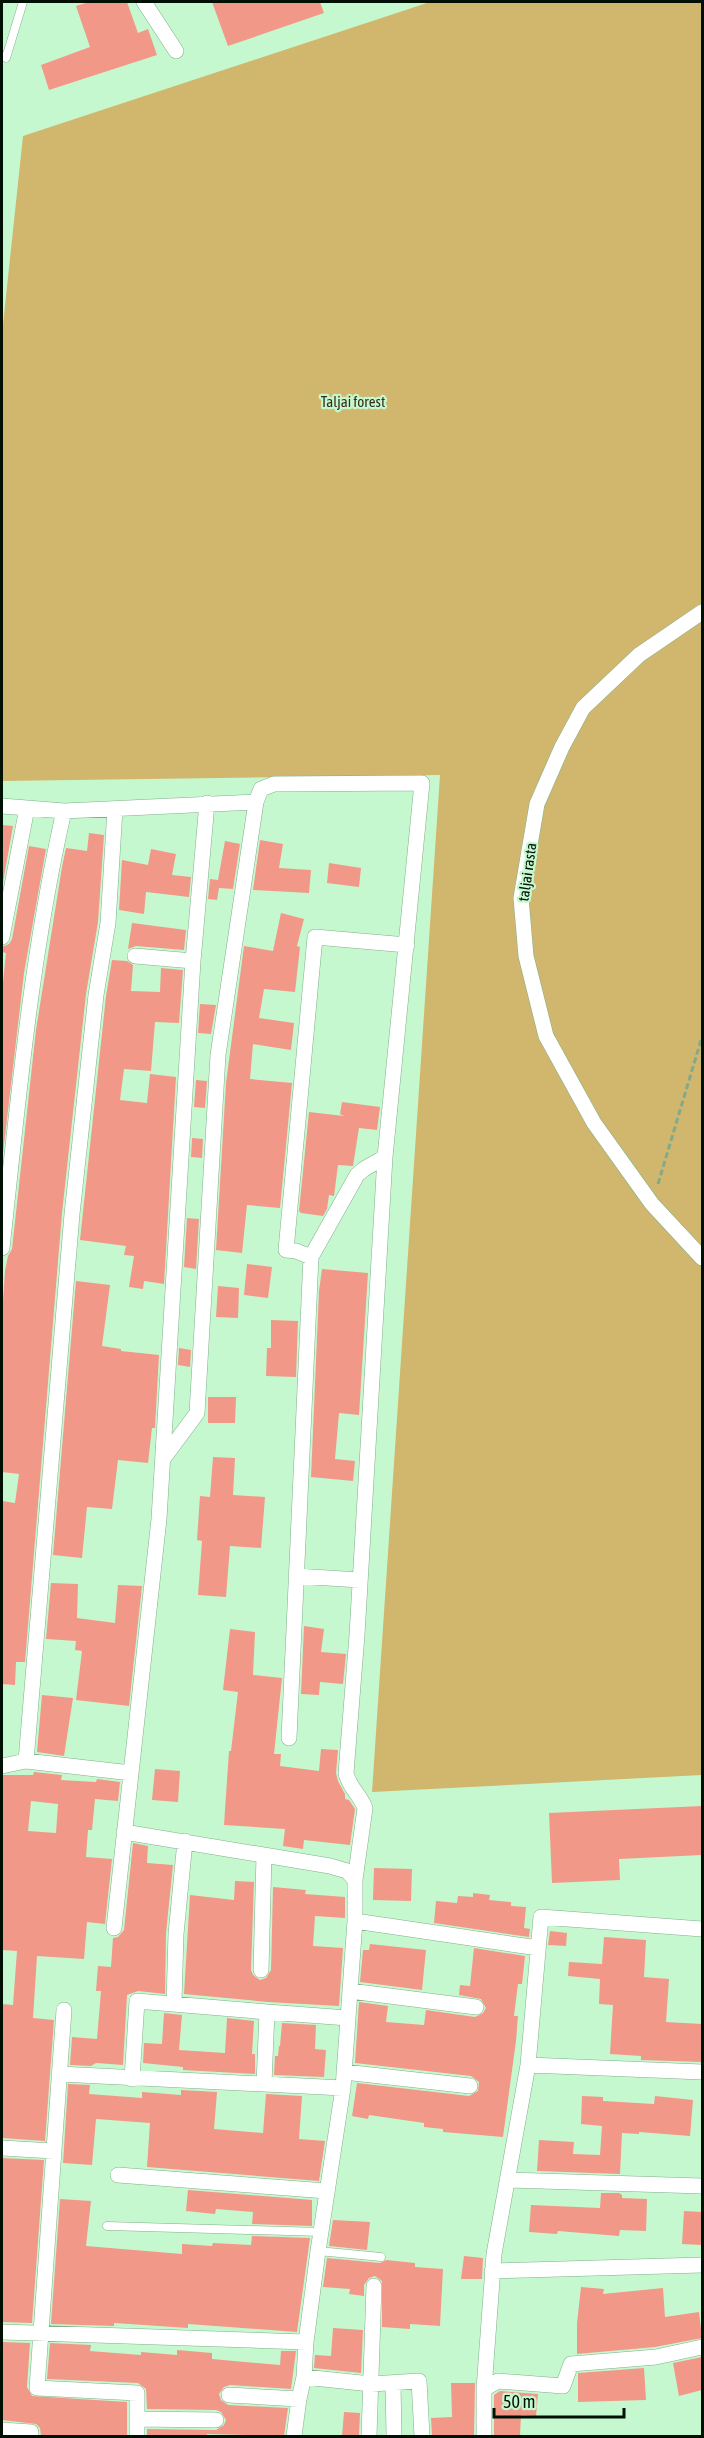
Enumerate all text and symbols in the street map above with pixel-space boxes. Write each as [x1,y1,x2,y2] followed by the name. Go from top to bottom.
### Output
[321,393,385,410] park label: Taljai forest
[514,842,540,902] street label: taljai rasta
[494,2381,624,2419] scale bar
[503,2391,535,2412] text: 50 m

